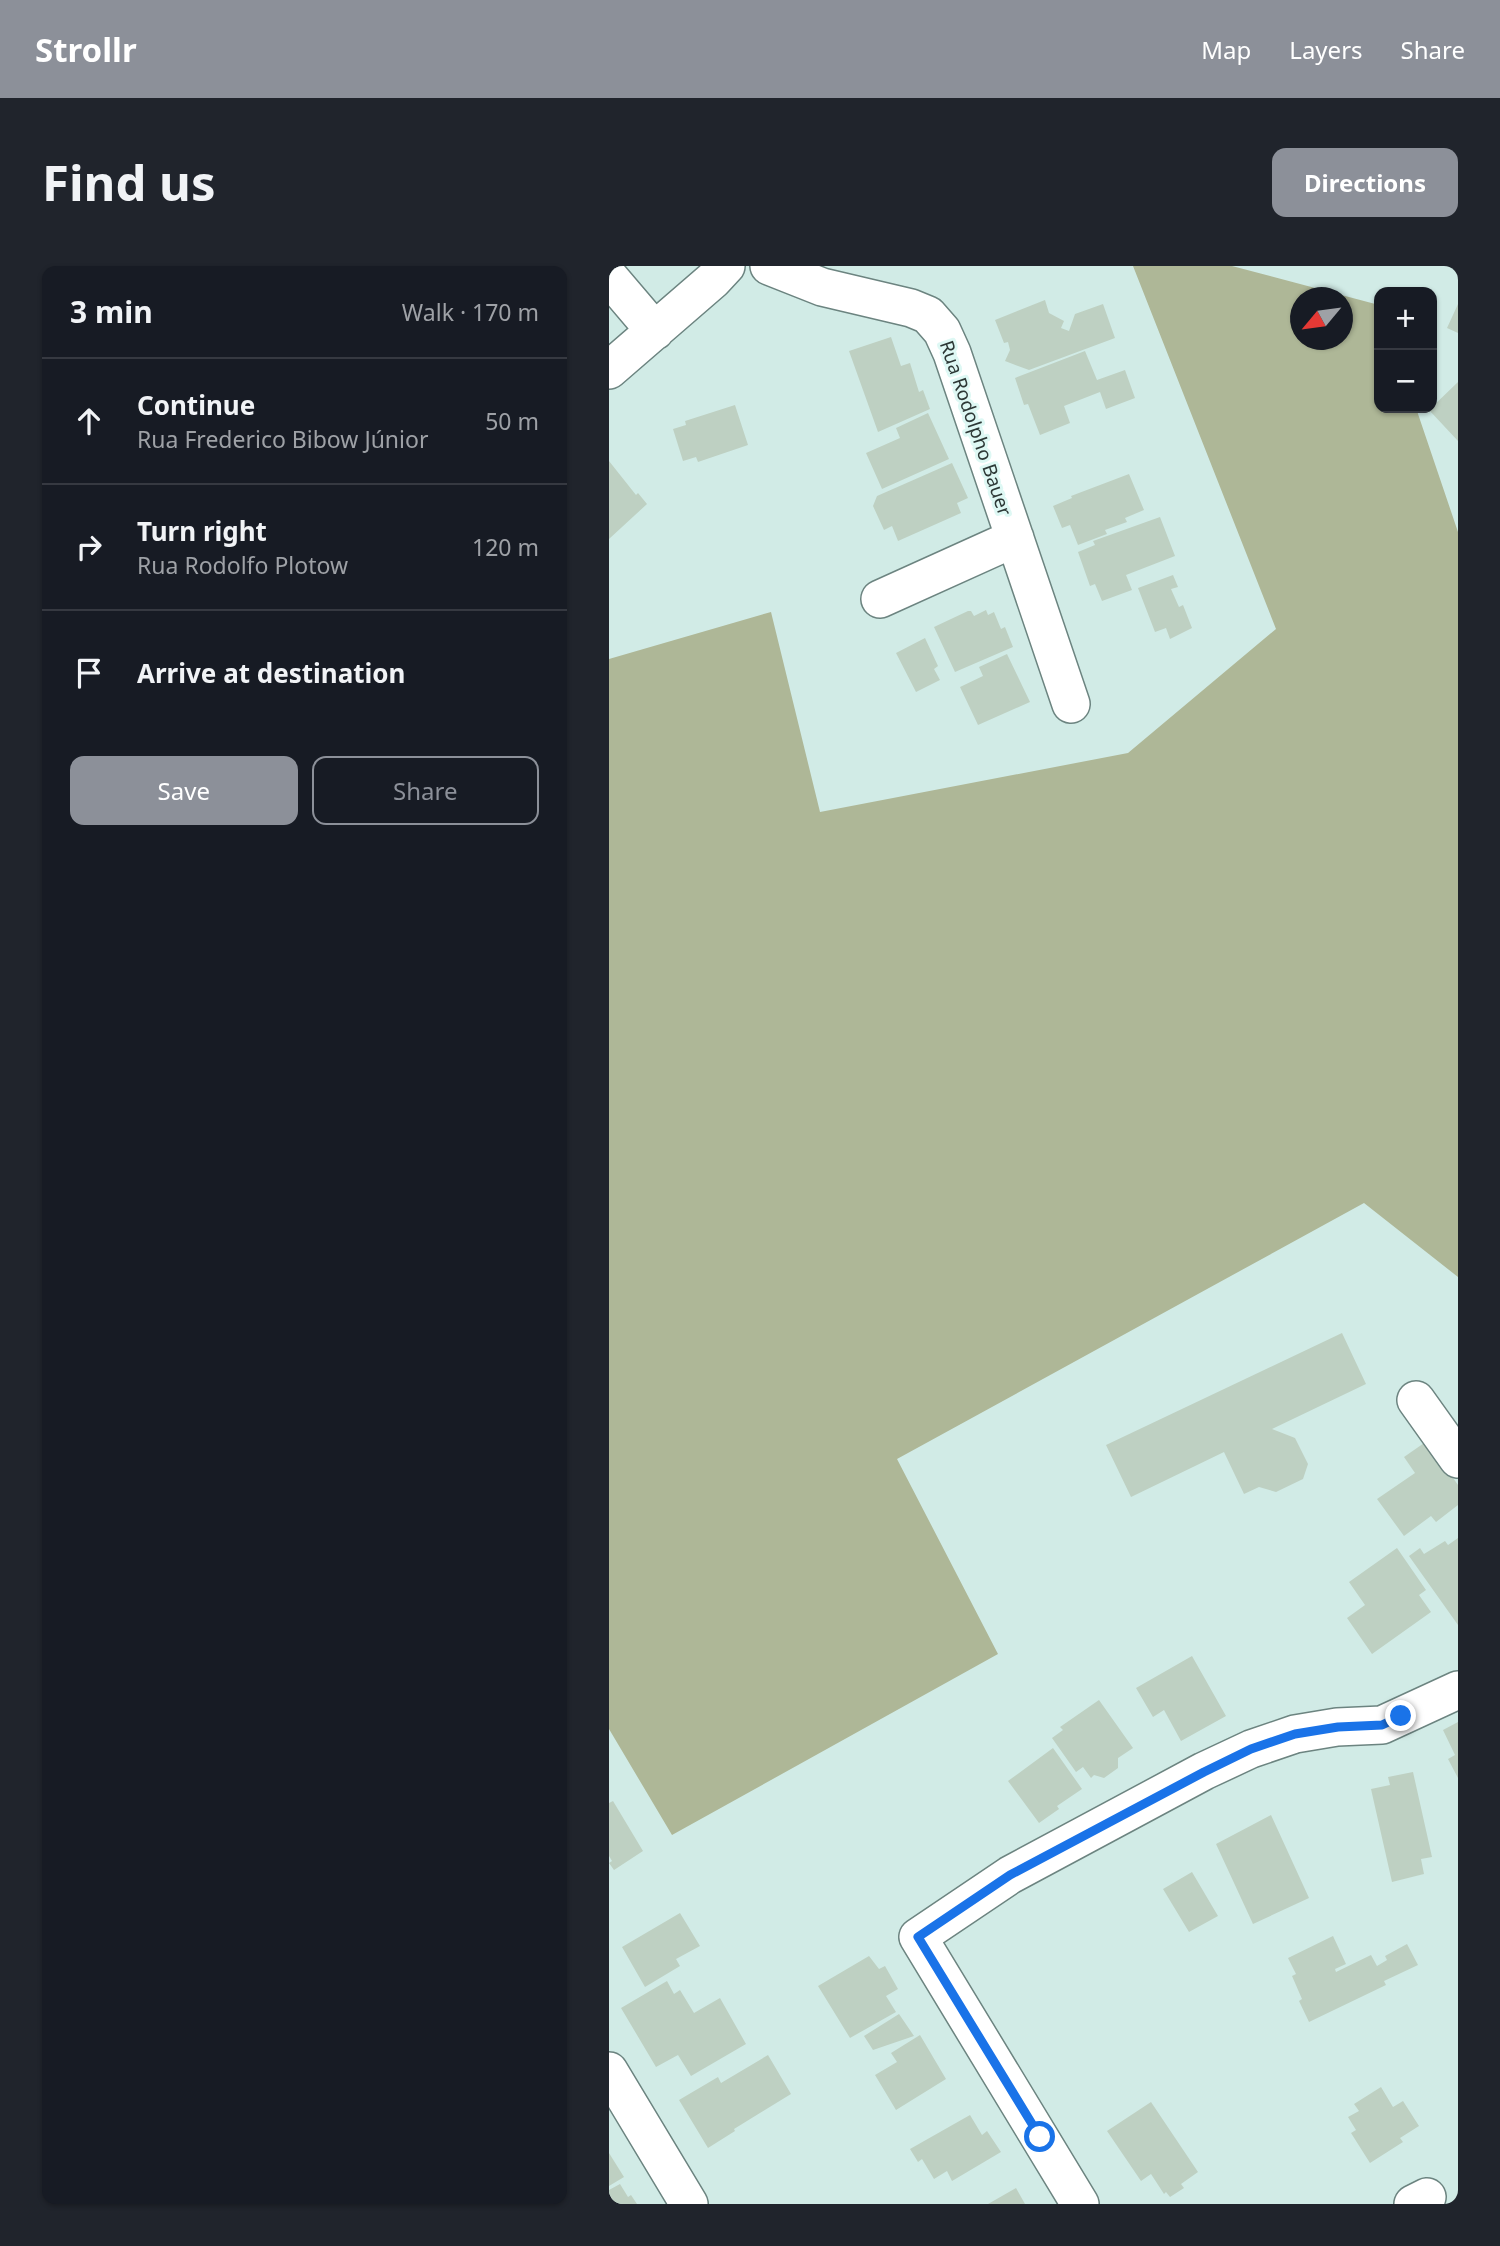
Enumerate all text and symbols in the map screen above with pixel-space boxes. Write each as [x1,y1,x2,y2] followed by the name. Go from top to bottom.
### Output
[35,27,137,72] text: Strollr
[1201,33,1251,66] text: Map
[1289,33,1363,66] text: Layers
[1401,33,1465,66] text: Share
[1272,148,1458,217] button: Directions
[42,149,216,215] text: Find us
[1290,287,1353,350] north arrow
[1374,287,1437,413] map controls
[1374,287,1437,350] button: +
[70,291,153,332] text: 3 min
[402,296,539,328] text: Walk · 170 m
[934,337,1018,519] street label: Rua Rodolpho Bauer
[1374,350,1437,413] button: −
[137,387,255,423] text: Continue
[70,402,108,440] icon: ahead
[485,405,539,437] text: 50 m
[137,423,428,455] text: Rua Frederico Bibow Júnior
[137,513,267,549] text: Turn right
[70,528,108,566] icon: right
[472,531,539,563] text: 120 m
[137,549,348,581] text: Rua Rodolfo Plotow
[70,654,108,692] icon: arrive
[137,655,406,691] text: Arrive at destination
[70,756,298,825] button: Save
[312,756,539,825] button: Share
[1385,1700,1416,1731] route end
[1024,2121,1055,2152] route start

